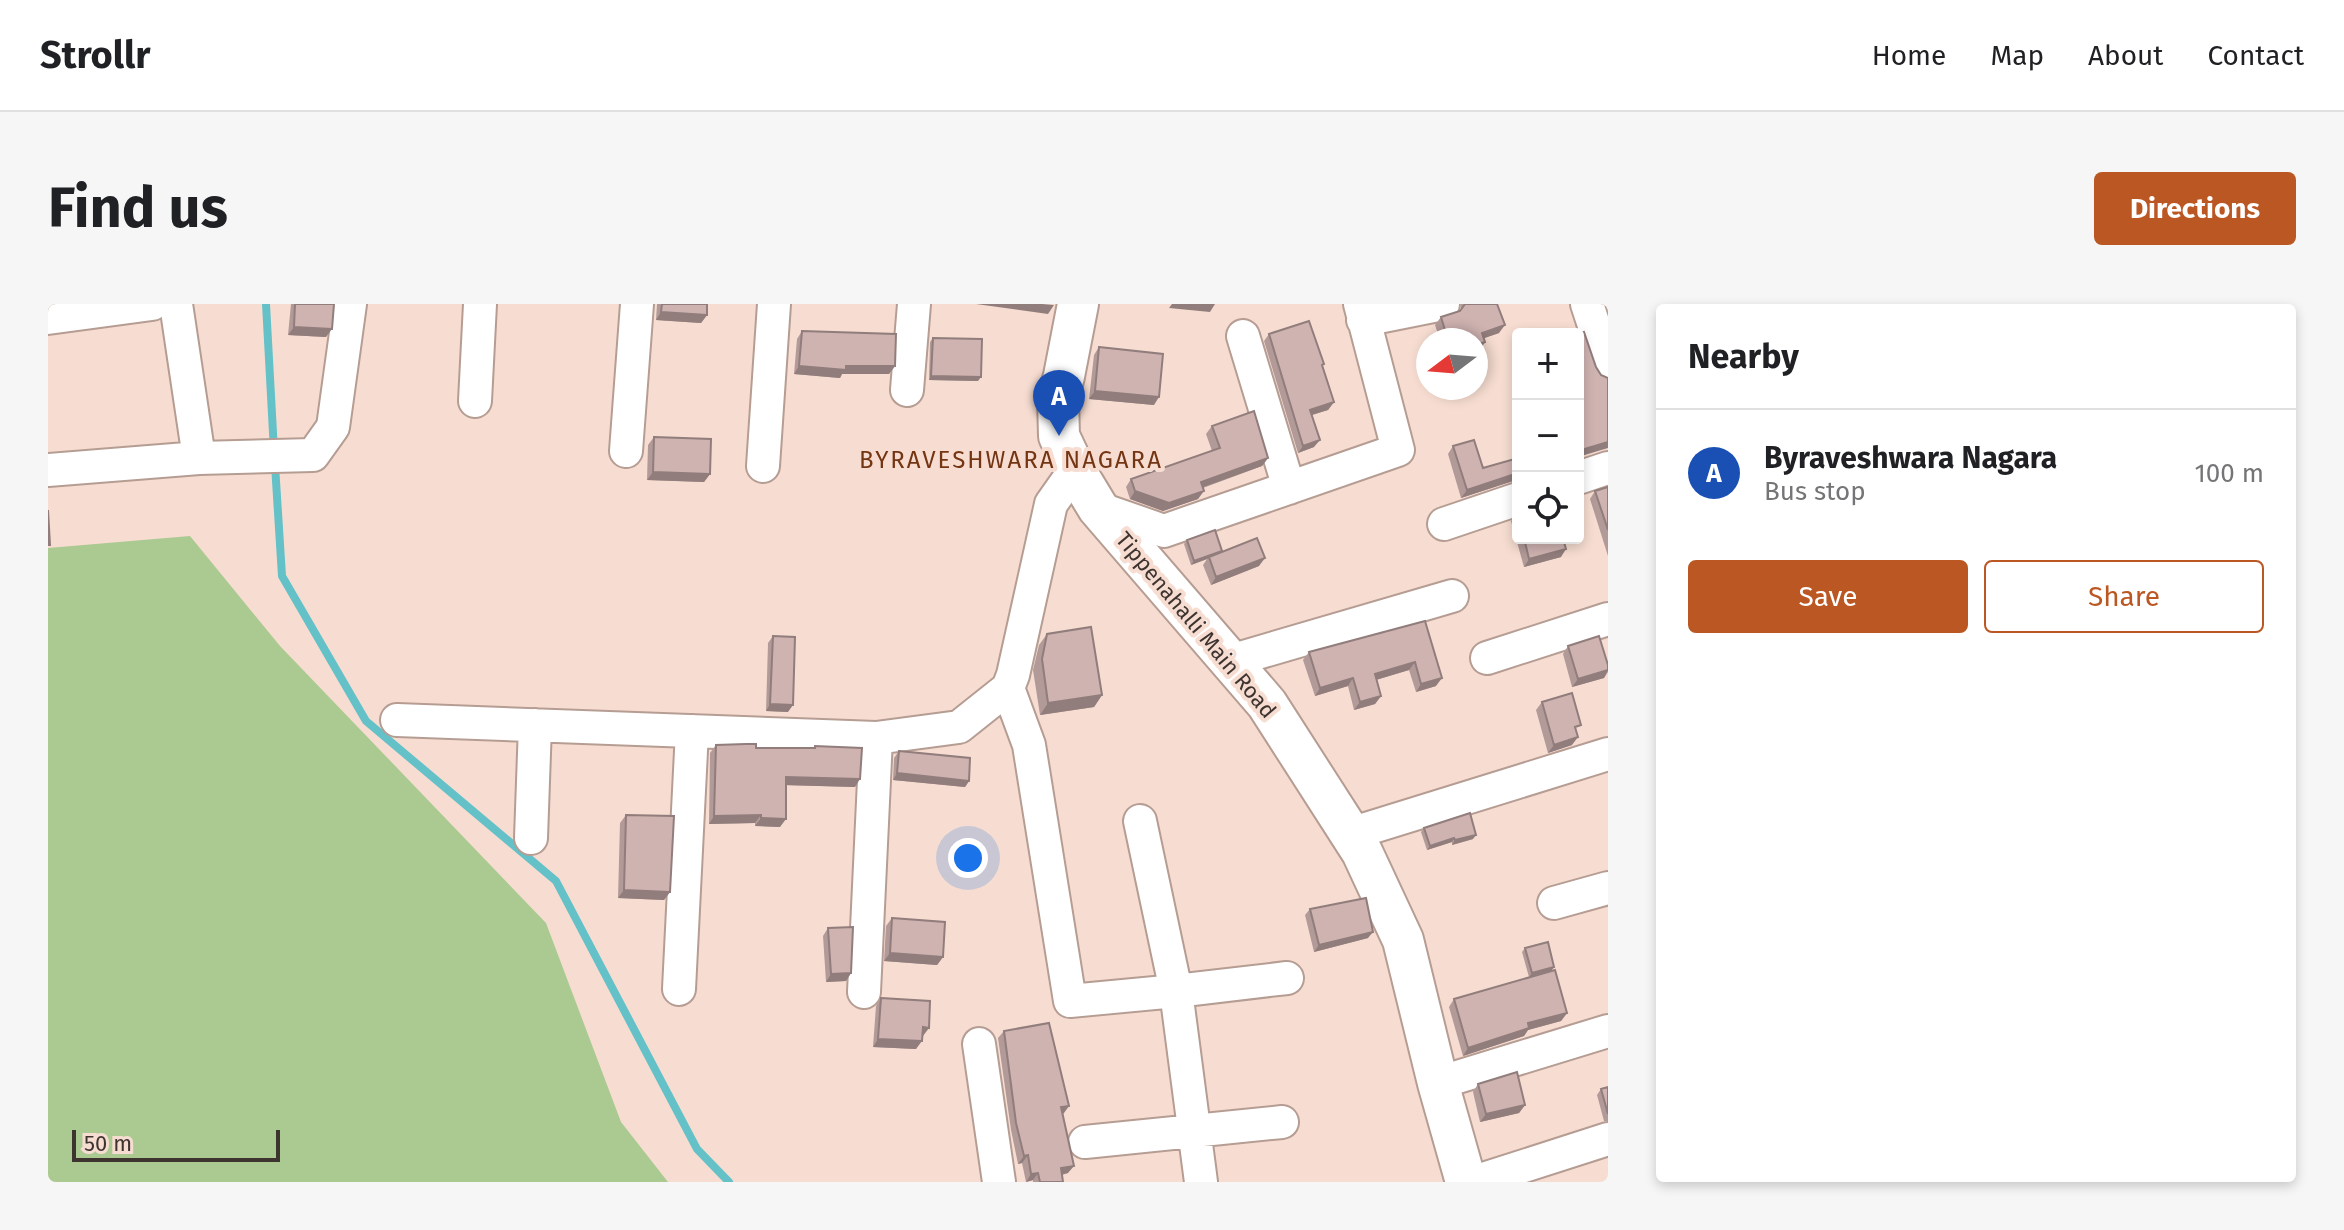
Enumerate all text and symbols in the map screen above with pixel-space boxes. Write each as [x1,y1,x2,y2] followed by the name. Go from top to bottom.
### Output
[40,32,151,78] text: Strollr
[1872,39,1946,72] text: Home
[1990,39,2044,72] text: Map
[2088,39,2163,72] text: About
[2207,39,2304,72] text: Contact
[2094,172,2296,245] button: Directions
[48,175,228,242] text: Find us
[1416,328,1488,400] north arrow
[1512,328,1584,544] map controls
[1512,328,1584,400] button: +
[1688,336,1799,377] text: Nearby
[1033,370,1085,436] pin: A
[1512,400,1584,472] button: −
[1764,440,2057,476] text: Byraveshwara Nagara
[859,446,1163,474] district label: BYRAVESHWARA NAGARA
[1706,458,1722,489] text: A
[2195,458,2264,489] text: 100 m
[1512,472,1584,544] button: locate
[1764,476,1866,507] text: Bus stop
[1110,526,1282,724] street label: Tippenahalli Main Road
[1688,560,1968,633] button: Save
[1984,560,2264,633] button: Share
[948,838,988,878] your location
[72,1126,280,1162] scale bar
[84,1130,132,1157] text: 50 m

